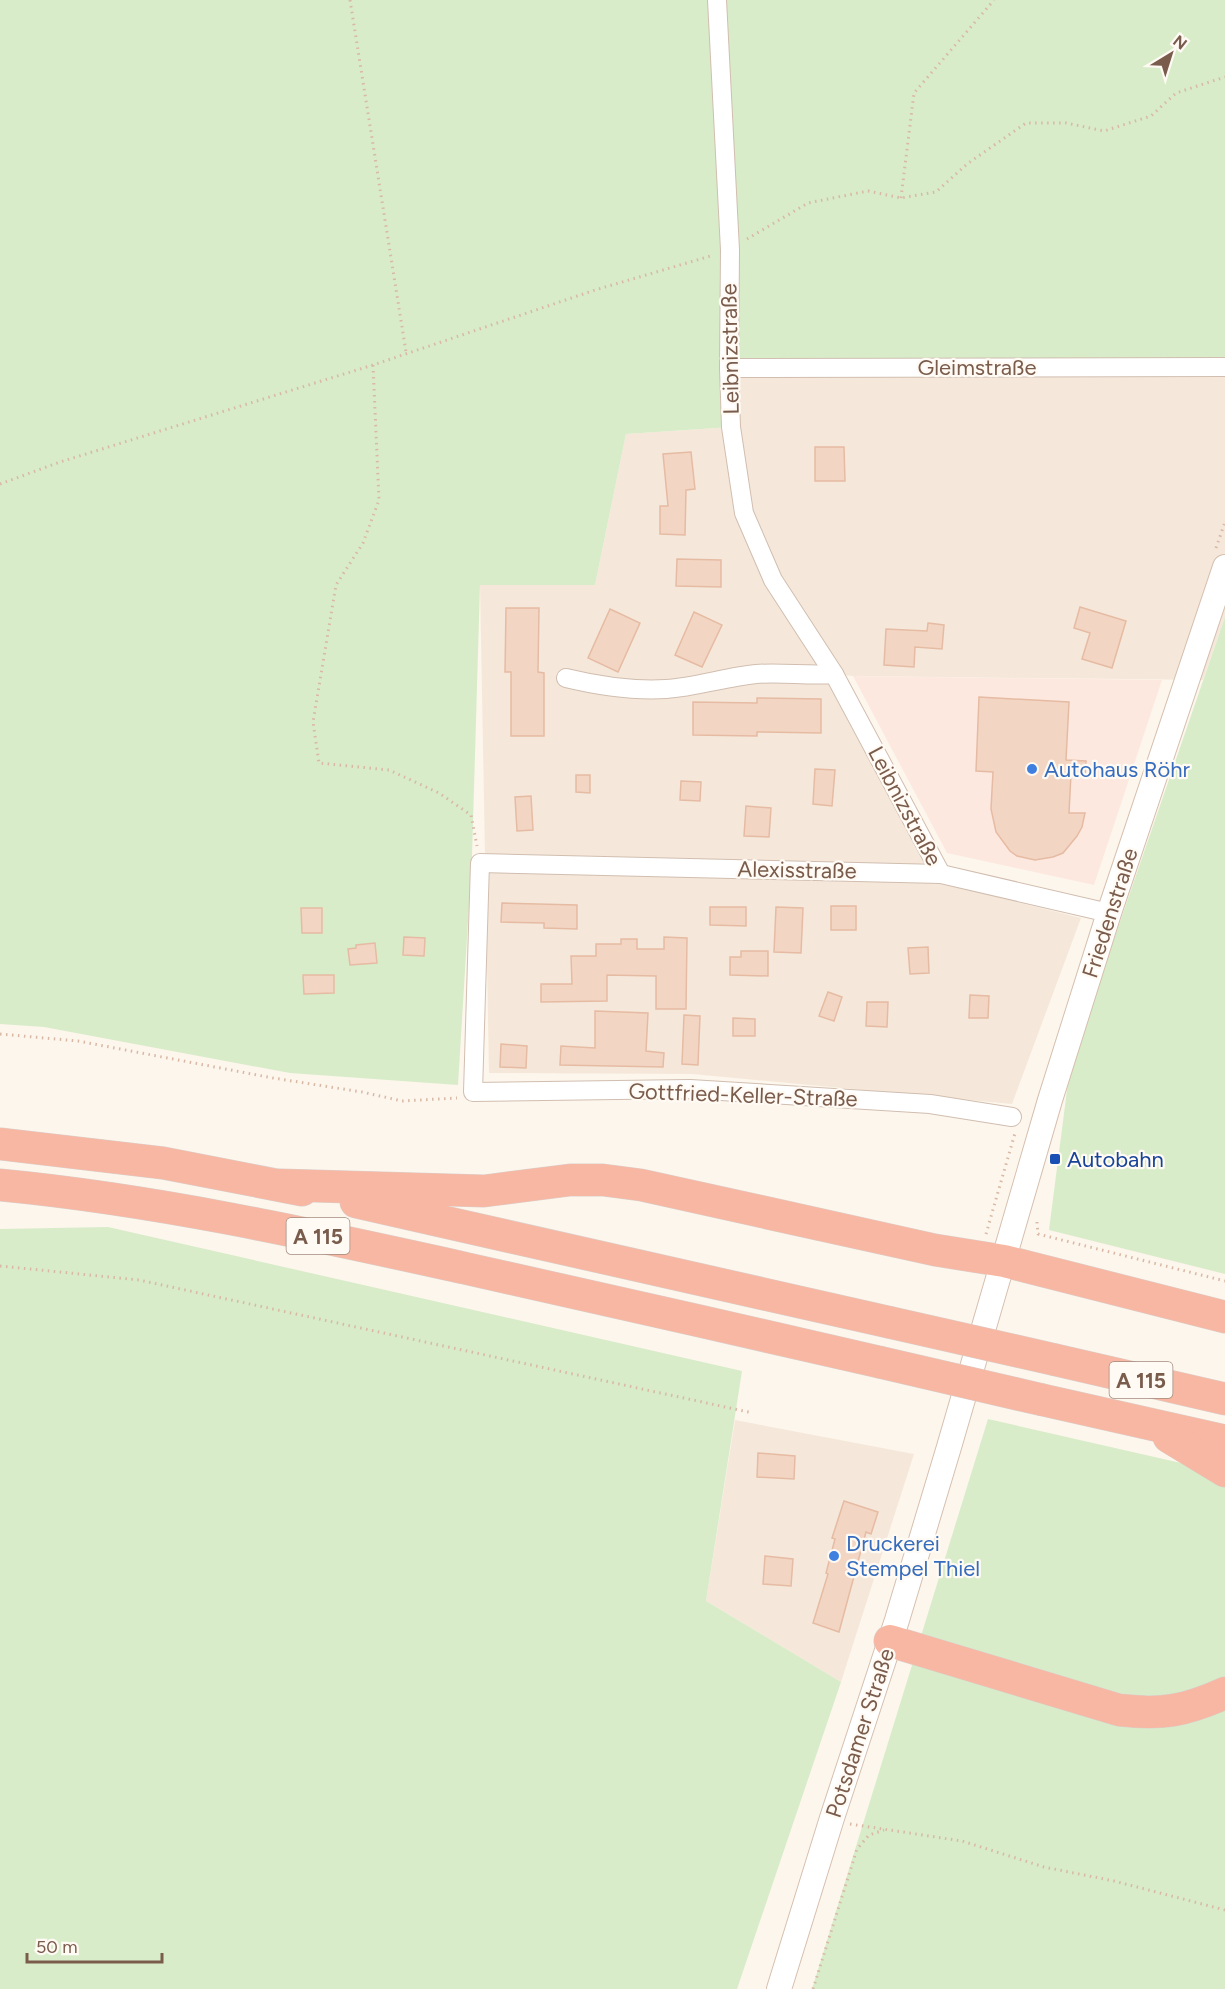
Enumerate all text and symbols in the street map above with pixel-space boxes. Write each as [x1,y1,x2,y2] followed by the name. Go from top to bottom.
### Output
[1141,24,1201,84] north arrow
[1169,31,1191,54] text: N
[715,283,745,415] street label: Leibnizstraße
[917,354,1037,381] street label: Gleimstraße
[862,742,948,870] street label: Leibnizstraße
[1044,756,1190,783] place label: Autohaus Röhr
[1025,762,1039,776] marker: Autohaus Röhr
[1076,845,1144,981] street label: Friedenstraße
[737,855,857,885] street label: Alexisstraße
[628,1078,858,1112] street label: Gottfried-Keller-Straße
[1067,1146,1164,1173] place label: Autobahn
[1048,1152,1062,1166] marker: Autobahn
[286,1218,350,1254] road number: A 115
[1110,1362,1172,1398] road number: A 115
[846,1530,980,1582] place label: Druckerei Stempel Thiel
[827,1549,841,1563] marker: Druckerei Stempel Thiel
[820,1645,900,1821] street label: Potsdamer Straße
[27,1926,162,1964] scale bar
[36,1936,78,1958] text: 50 m

